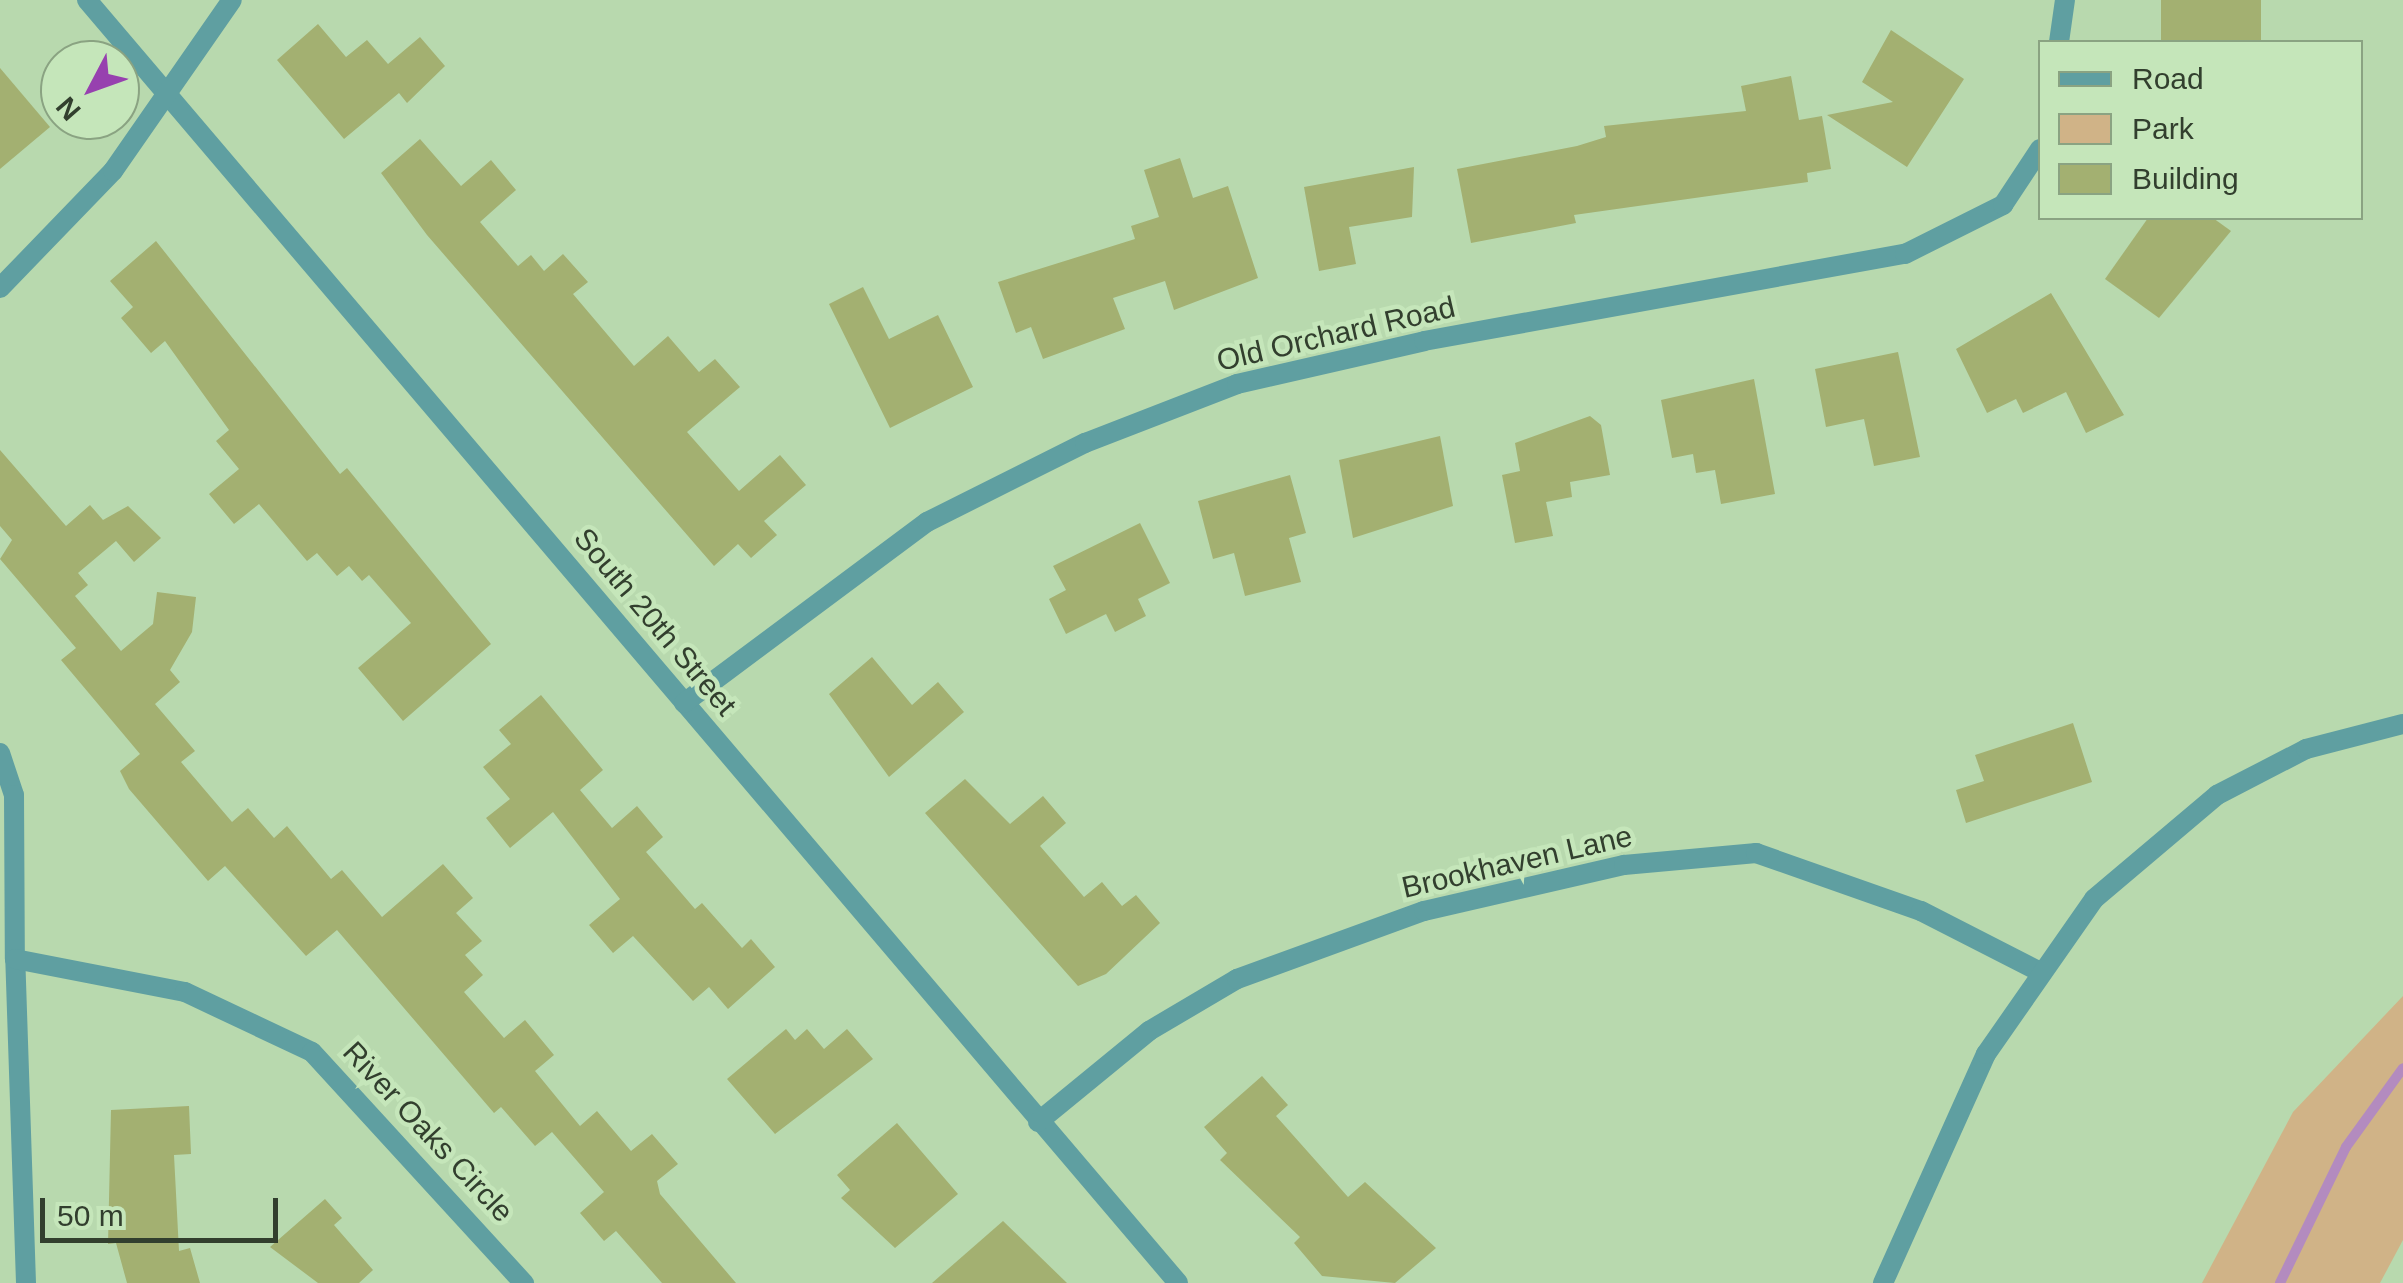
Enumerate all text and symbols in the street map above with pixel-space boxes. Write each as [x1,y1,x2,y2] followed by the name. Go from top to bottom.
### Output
[40,40,140,140] north arrow
[2038,40,2363,220] legend
[2132,62,2204,95] text: Road
[50,91,87,127] text: N
[2132,112,2194,145] text: Park
[2132,162,2239,195] text: Building
[1213,289,1459,379] street label: Old Orchard Road
[566,521,744,723] street label: South 20th Street
[1398,818,1636,906] street label: Brookhaven Lane
[335,1034,521,1230] street label: River Oaks Circle
[45,1178,282,1240] scale bar
[57,1199,124,1232] text: 50 m

